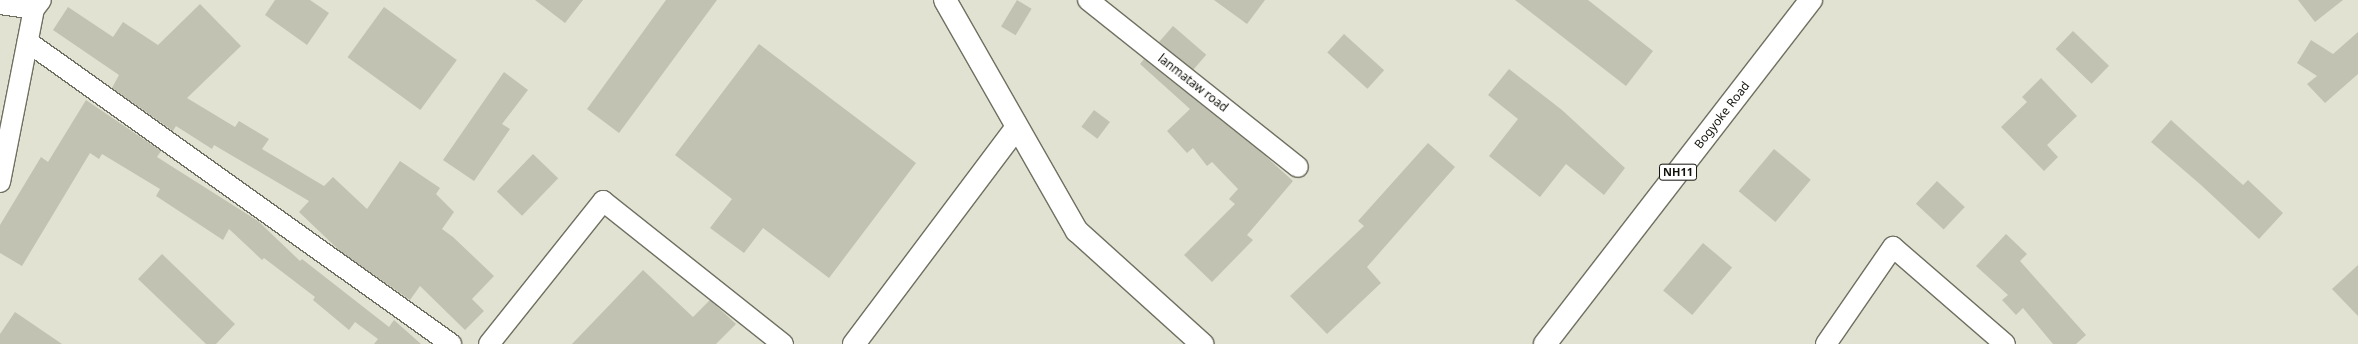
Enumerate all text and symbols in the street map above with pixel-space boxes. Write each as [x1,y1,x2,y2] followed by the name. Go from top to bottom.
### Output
[1155,51,1231,115] street label: lanmataw road
[1691,79,1753,151] street label: Bogyoke Road
[1659,163,1697,181] road number: NH11

